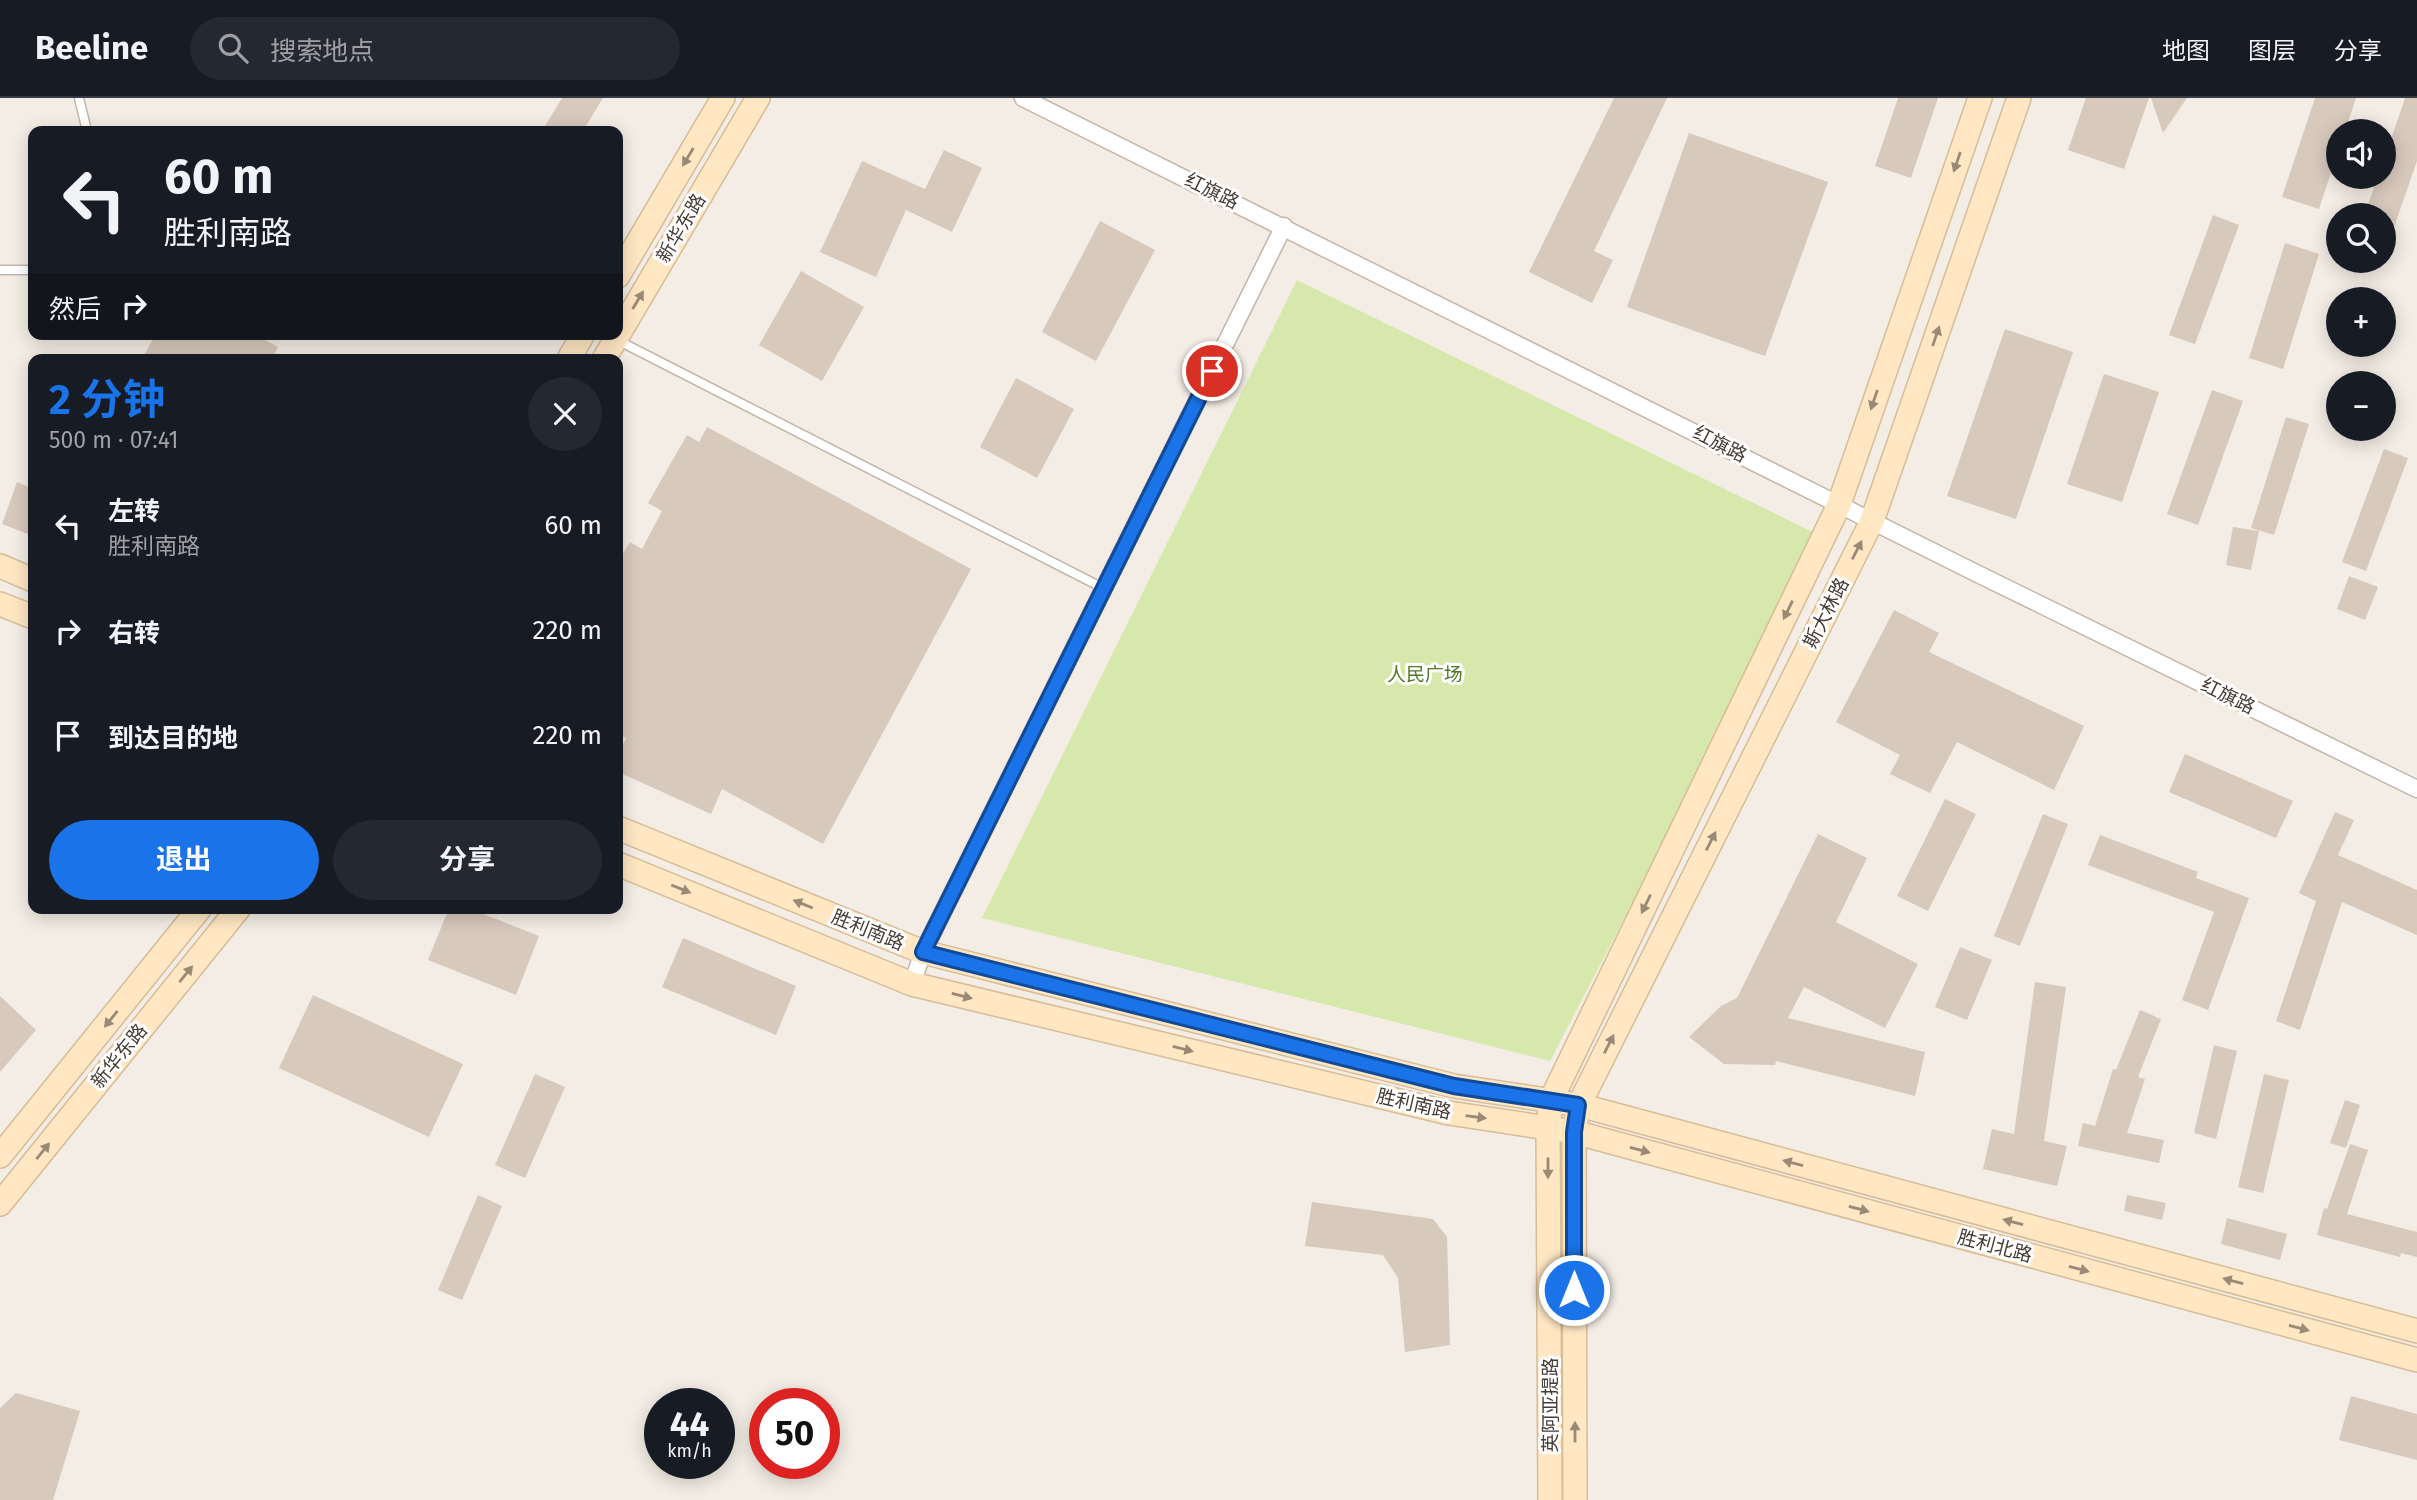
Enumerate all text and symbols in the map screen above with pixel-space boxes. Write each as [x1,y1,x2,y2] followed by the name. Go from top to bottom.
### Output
[190,17,680,80] search box
[35,28,148,68] text: Beeline
[214,29,252,67] icon: search
[270,36,374,67] text: 搜索地点
[2162,37,2210,65] text: 地图
[2248,37,2296,65] text: 图层
[2334,37,2382,65] text: 分享
[2326,119,2396,441] map controls
[2326,119,2396,189] button: sound
[164,147,273,206] text: 60 m
[682,147,695,166] one-way arrow
[1951,152,1962,173] one-way arrow
[49,154,140,245] icon: left
[1181,168,1243,214] street label: 红旗路
[652,189,710,267] street label: 新华东路
[2326,203,2396,273] button: search
[164,214,292,252] text: 胜利南路
[115,287,153,325] icon: right
[2326,287,2396,357] button: +
[632,290,644,310] one-way arrow
[49,294,101,325] text: 然后
[1931,326,1942,347] one-way arrow
[1182,341,1242,401] pin
[1193,352,1231,390] icon: arrive
[2326,371,2396,441] button: −
[49,375,165,425] text: 2 分钟
[528,377,602,451] button: close
[1868,390,1879,411] one-way arrow
[1689,421,1751,467] street label: 红旗路
[49,426,179,454] text: 500 m · 07:41
[108,496,160,527] text: 左转
[49,507,87,545] icon: left
[544,510,602,541] text: 60 m
[108,532,200,560] text: 胜利南路
[1852,540,1863,560] one-way arrow
[1798,574,1854,652] street label: 斯大林路
[1782,600,1793,620] one-way arrow
[49,612,87,650] icon: right
[533,615,602,646] text: 220 m
[108,618,160,649] text: 右转
[1387,663,1463,686] park label: 人民广场
[2197,673,2259,719] street label: 红旗路
[49,717,87,755] icon: arrive
[533,720,602,751] text: 220 m
[108,723,238,754] text: 到达目的地
[49,820,319,900] button: 退出
[333,820,602,900] button: 分享
[1706,831,1717,851] one-way arrow
[671,884,692,895] one-way arrow
[1640,893,1651,914] one-way arrow
[792,898,813,909] one-way arrow
[828,905,908,955] street label: 胜利南路
[178,966,193,984] one-way arrow
[951,991,973,1002] one-way arrow
[104,1010,119,1027] one-way arrow
[86,1019,152,1093] street label: 新华东路
[1604,1034,1615,1054] one-way arrow
[1172,1044,1194,1055] one-way arrow
[1374,1084,1454,1124] street label: 胜利南路
[1465,1112,1487,1123] one-way arrow
[35,1143,50,1160] one-way arrow
[1629,1145,1651,1156] one-way arrow
[1782,1157,1804,1168] one-way arrow
[1542,1158,1554,1180] one-way arrow
[1849,1205,1870,1215] one-way arrow
[2002,1216,2024,1227] one-way arrow
[1955,1225,2035,1267] street label: 胜利北路
[1537,1253,1611,1327] position arrow
[2068,1264,2090,1275] one-way arrow
[2222,1275,2244,1286] one-way arrow
[2288,1323,2310,1334] one-way arrow
[1539,1357,1562,1453] street label: 英阿亚提路
[749,1388,840,1479] speed limit sign: 50
[670,1403,709,1445] text: 44
[1569,1421,1581,1443] one-way arrow
[667,1440,712,1462] text: km/h

